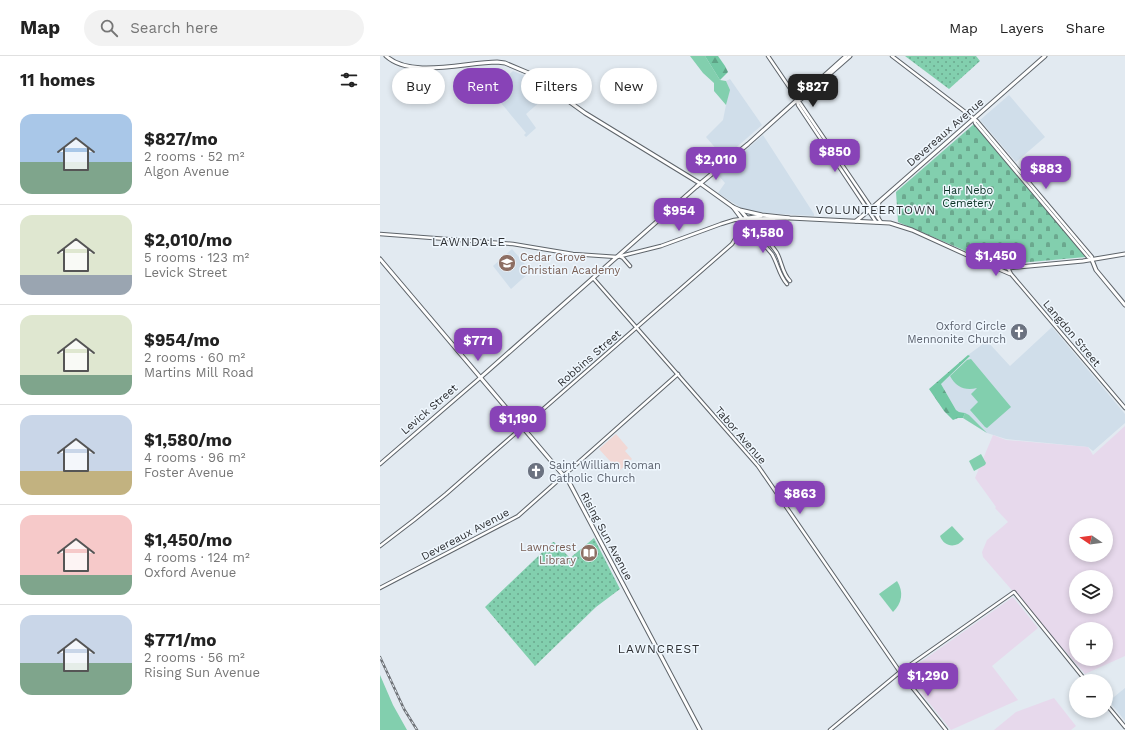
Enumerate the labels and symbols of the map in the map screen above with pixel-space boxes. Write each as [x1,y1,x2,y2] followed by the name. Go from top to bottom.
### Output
[789,74,837,108] pin: $827
[904,95,986,169] street label: Devereaux Avenue
[811,139,859,173] pin: $850
[683,147,749,181] pin: $2,010
[1022,156,1070,190] pin: $883
[942,184,994,210] park label: Har Nebo Cemetery
[655,198,703,232] pin: $954
[816,203,936,217] district label: VOLUNTEERTOWN
[730,220,796,254] pin: $1,580
[432,235,506,249] district label: LAWNDALE
[963,243,1029,277] pin: $1,450
[520,251,621,277] place label: Cedar Grove Christian Academy
[497,253,517,273] school or university icon: Cedar Grove Christian Academy
[1040,297,1103,369] street label: Langdon Street
[907,320,1006,346] place label: Oxford Circle Mennonite Church
[1009,322,1029,342] church icon: Oxford Circle Mennonite Church
[555,327,624,389] street label: Robbins Street
[454,328,502,362] pin: $771
[399,381,460,437] street label: Levick Street
[712,404,769,467] street label: Tabor Avenue
[485,406,551,440] pin: $1,190
[549,459,661,485] place label: Saint William Roman Catholic Church
[526,461,546,481] church icon: Saint William Roman Catholic Church
[776,481,824,515] pin: $863
[578,490,635,583] street label: Rising Sun Avenue
[419,506,511,563] street label: Devereaux Avenue
[1069,518,1113,562] north arrow
[520,541,576,567] place label: Lawncrest Library
[579,543,599,563] library icon: Lawncrest Library
[618,642,700,656] district label: LAWNCREST
[895,663,961,697] pin: $1,290

